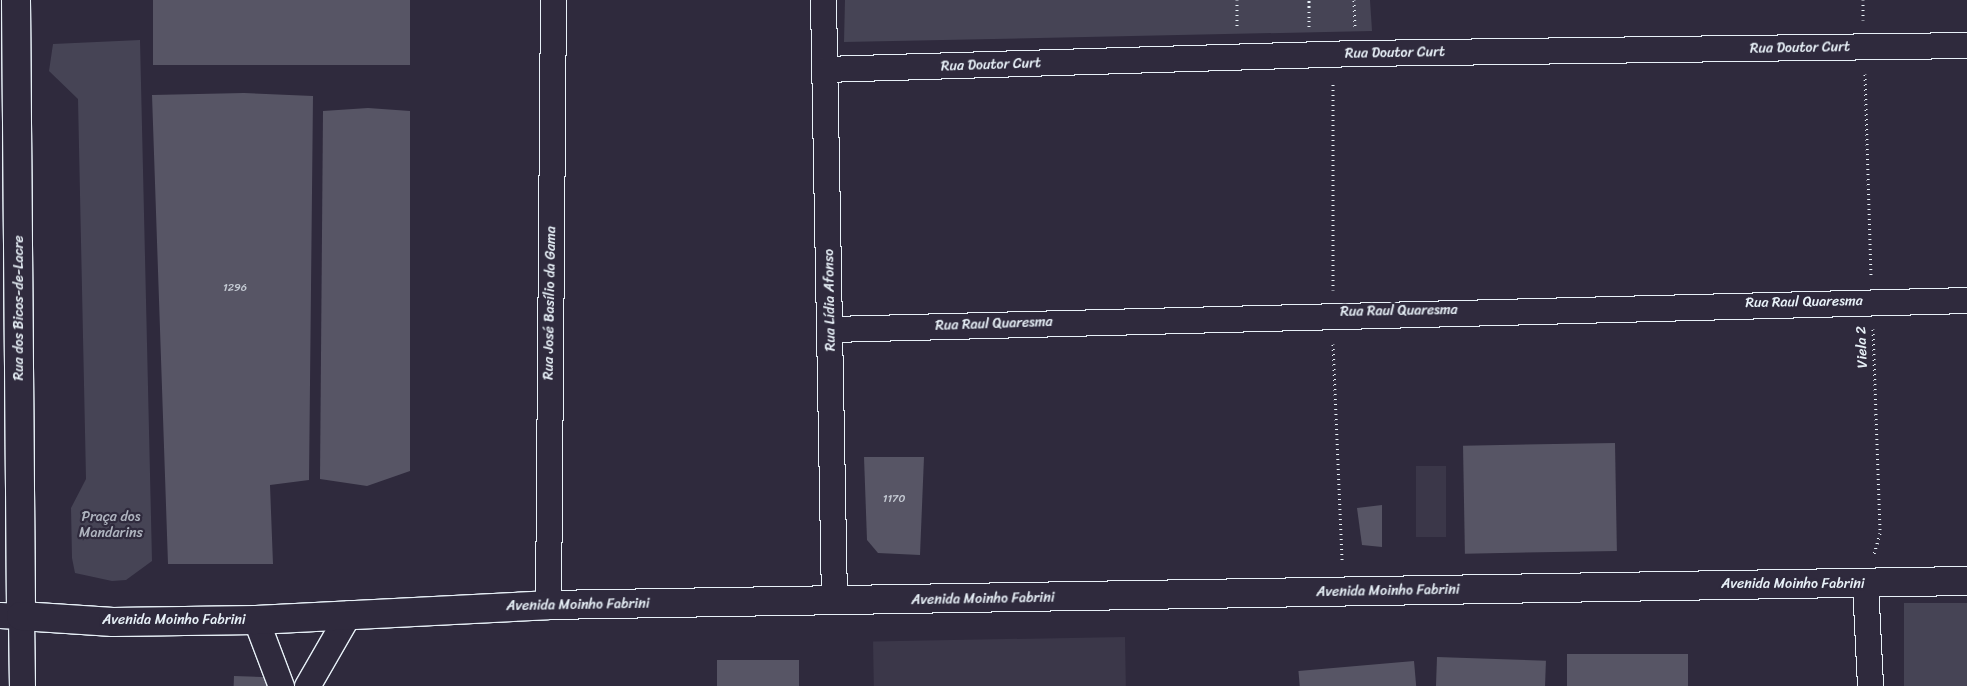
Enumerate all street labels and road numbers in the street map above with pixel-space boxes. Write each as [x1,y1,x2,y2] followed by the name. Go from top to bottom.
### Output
[1750,39,1850,57] street label: Rua Doutor Curt
[1345,44,1445,62] street label: Rua Doutor Curt
[941,55,1041,75] street label: Rua Doutor Curt
[540,226,560,380] street label: Rua José Basílio da Gama
[11,235,27,381] street label: Rua dos Bicos-de-Lacre
[821,249,839,351] street label: Rua Lídia Afonso
[1745,293,1863,311] street label: Rua Raul Quaresma
[1340,302,1458,320] street label: Rua Raul Quaresma
[935,314,1053,334] street label: Rua Raul Quaresma
[1853,326,1871,368] street label: Viela 2
[1721,576,1865,592] street label: Avenida Moinho Fabrini
[1316,581,1460,601] street label: Avenida Moinho Fabrini
[911,589,1055,609] street label: Avenida Moinho Fabrini
[506,595,650,615] street label: Avenida Moinho Fabrini
[102,612,246,628] street label: Avenida Moinho Fabrini

